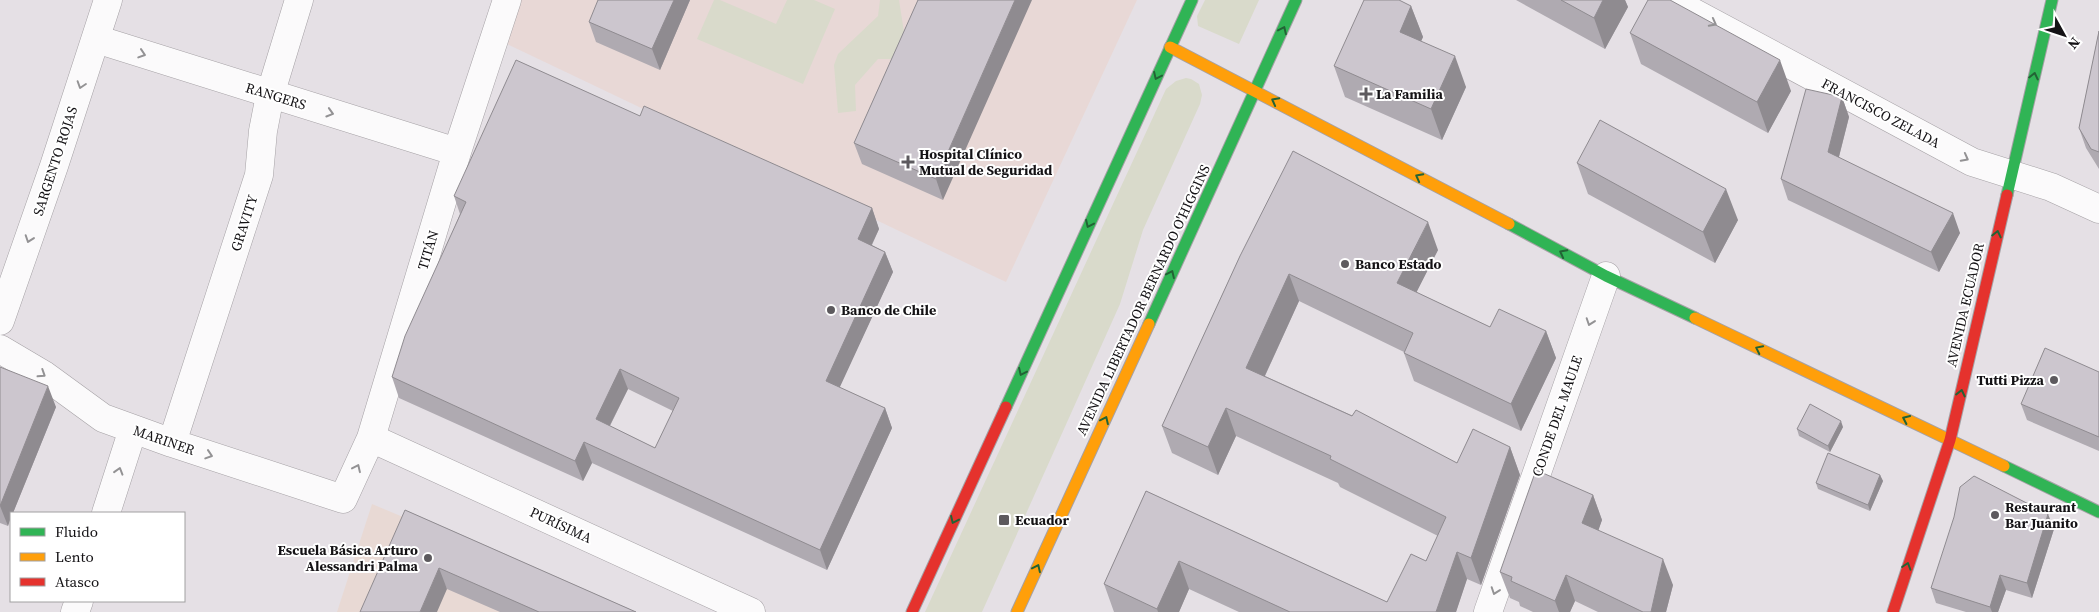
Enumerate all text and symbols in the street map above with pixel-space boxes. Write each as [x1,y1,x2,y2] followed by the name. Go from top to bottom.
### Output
[2039,10,2089,60] north arrow
[1708,17,1717,27] one-way arrow
[1277,26,1287,35] one-way arrow
[2063,33,2085,54] text: N
[137,48,146,58] one-way arrow
[1152,71,1163,80] one-way arrow
[2028,72,2039,81] one-way arrow
[1818,73,1944,153] street label: FRANCISCO ZELADA
[243,77,309,115] street label: RANGERS
[76,80,86,89] one-way arrow
[1376,84,1443,104] place label: La Familia
[1360,88,1372,100] marker: La Familia
[1272,97,1281,107] one-way arrow
[28,104,82,218] street label: SARGENTO ROJAS
[326,108,334,118] one-way arrow
[919,144,1053,180] place label: Hospital Clínico Mutual de Seguridad
[1959,152,1968,162] one-way arrow
[901,155,915,169] marker: Hospital Clínico Mutual de Seguridad
[1071,161,1215,439] street label: AVENIDA LIBERTADOR BERNARDO O'HIGGINS
[1415,173,1424,183] one-way arrow
[225,192,263,254] street label: GRAVITY
[1085,219,1096,228] one-way arrow
[413,228,443,272] street label: TITÁN
[1991,230,2002,239] one-way arrow
[25,235,35,243] one-way arrow
[1941,241,1989,369] street label: AVENIDA ECUADOR
[1559,249,1568,259] one-way arrow
[1355,254,1442,274] place label: Banco Estado
[1339,258,1351,270] marker: Banco Estado
[1165,270,1176,279] one-way arrow
[841,300,936,320] place label: Banco de Chile
[825,304,837,316] marker: Banco de Chile
[1585,317,1595,325] one-way arrow
[1756,346,1765,356] one-way arrow
[1527,353,1587,479] street label: CONDE DEL MAULE
[1018,367,1028,376] one-way arrow
[36,368,45,378] one-way arrow
[1976,370,2045,390] place label: Tutti Pizza
[2048,374,2060,386] marker: Tutti Pizza
[1955,388,1966,397] one-way arrow
[1902,415,1911,426] one-way arrow
[1098,416,1109,425] one-way arrow
[131,420,197,460] street label: MARINER
[204,449,213,459] one-way arrow
[351,464,362,473] one-way arrow
[114,467,124,476] one-way arrow
[2005,497,2078,533] place label: Restaurant Bar Juanito
[527,502,596,548] street label: PURÍSIMA
[1989,509,2001,521] marker: Restaurant Bar Juanito
[1015,510,1069,530] place label: Ecuador
[10,512,185,602] legend
[997,513,1011,527] marker: Ecuador
[950,515,961,524] one-way arrow
[55,521,98,542] text: Fluido
[277,540,419,576] place label: Escuela Básica Arturo Alessandri Palma
[55,546,94,567] text: Lento
[422,552,434,564] marker: Escuela Básica Arturo Alessandri Palma
[1902,562,1912,570] one-way arrow
[1031,564,1041,573] one-way arrow
[55,571,99,592] text: Atasco
[1491,586,1501,594] one-way arrow

